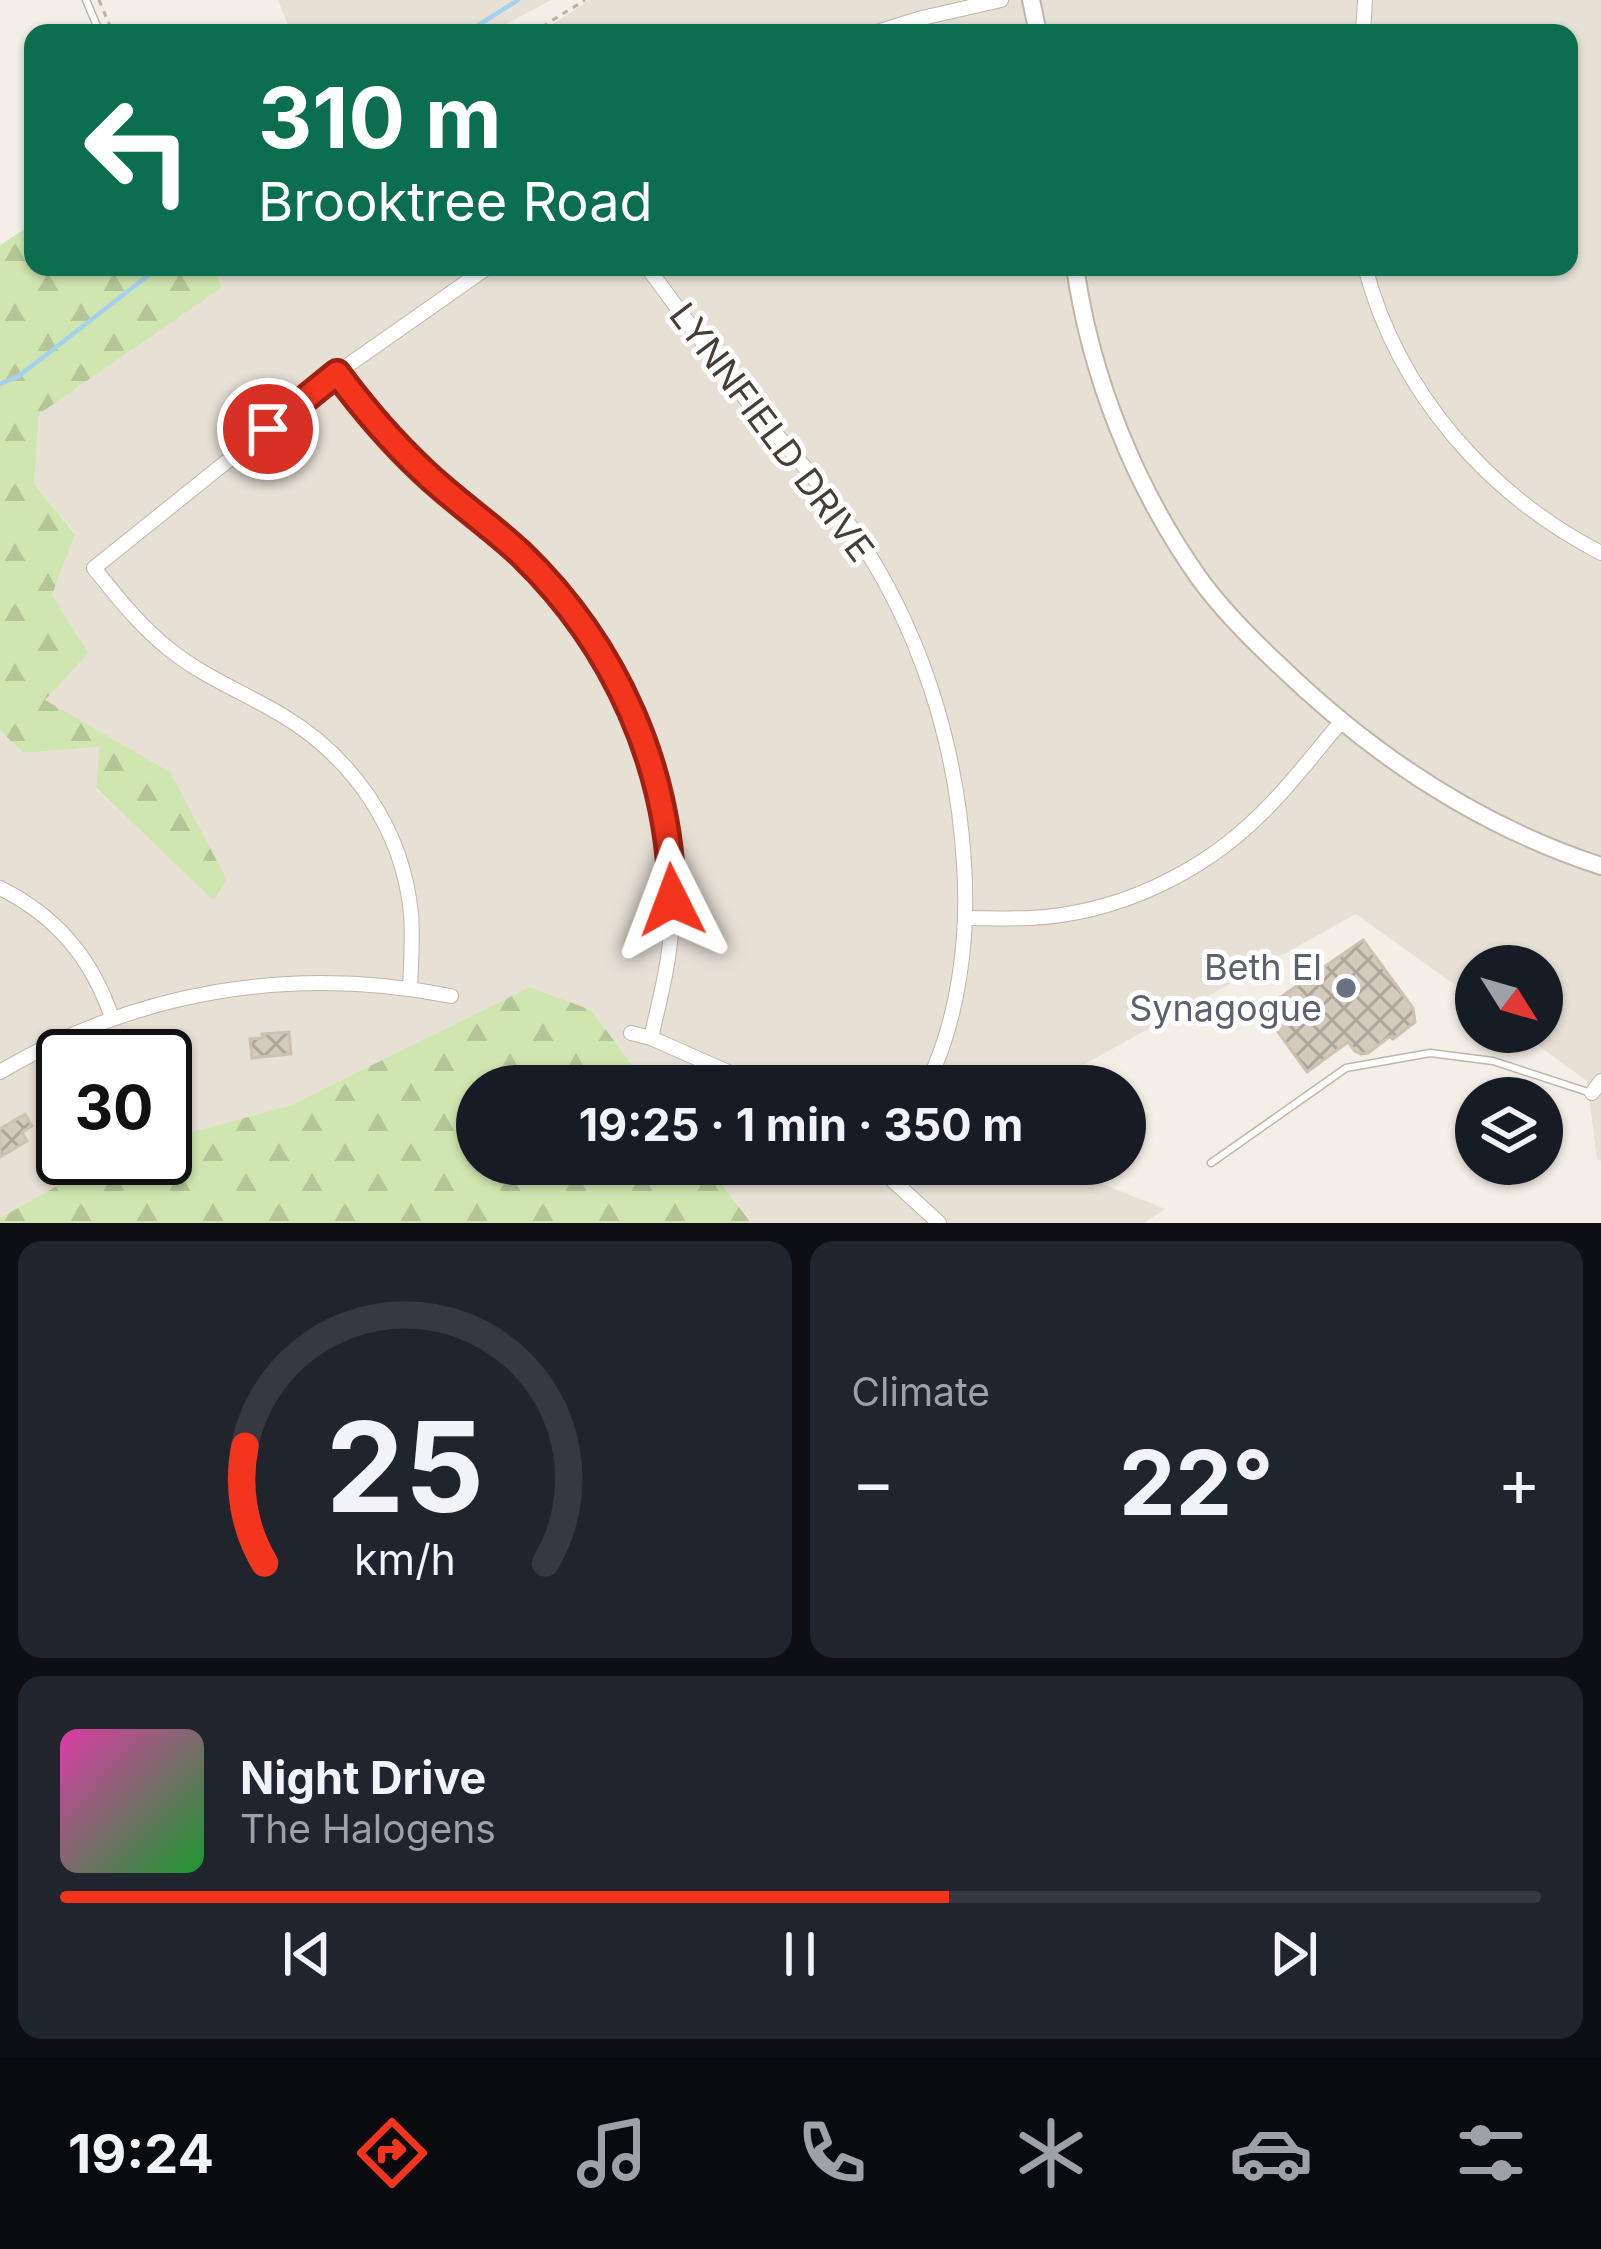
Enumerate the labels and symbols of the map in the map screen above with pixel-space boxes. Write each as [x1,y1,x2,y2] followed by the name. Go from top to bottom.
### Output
[661,294,883,570] street label: LYNNFIELD DRIVE
[217,378,319,480] pin
[609,837,735,963] position arrow
[1129,945,1322,1030] place label: Beth El Synagogue
[1455,945,1563,1053] north arrow
[1333,975,1359,1001] marker: Beth El Synagogue
[36,1029,192,1185] speed limit sign: 30

